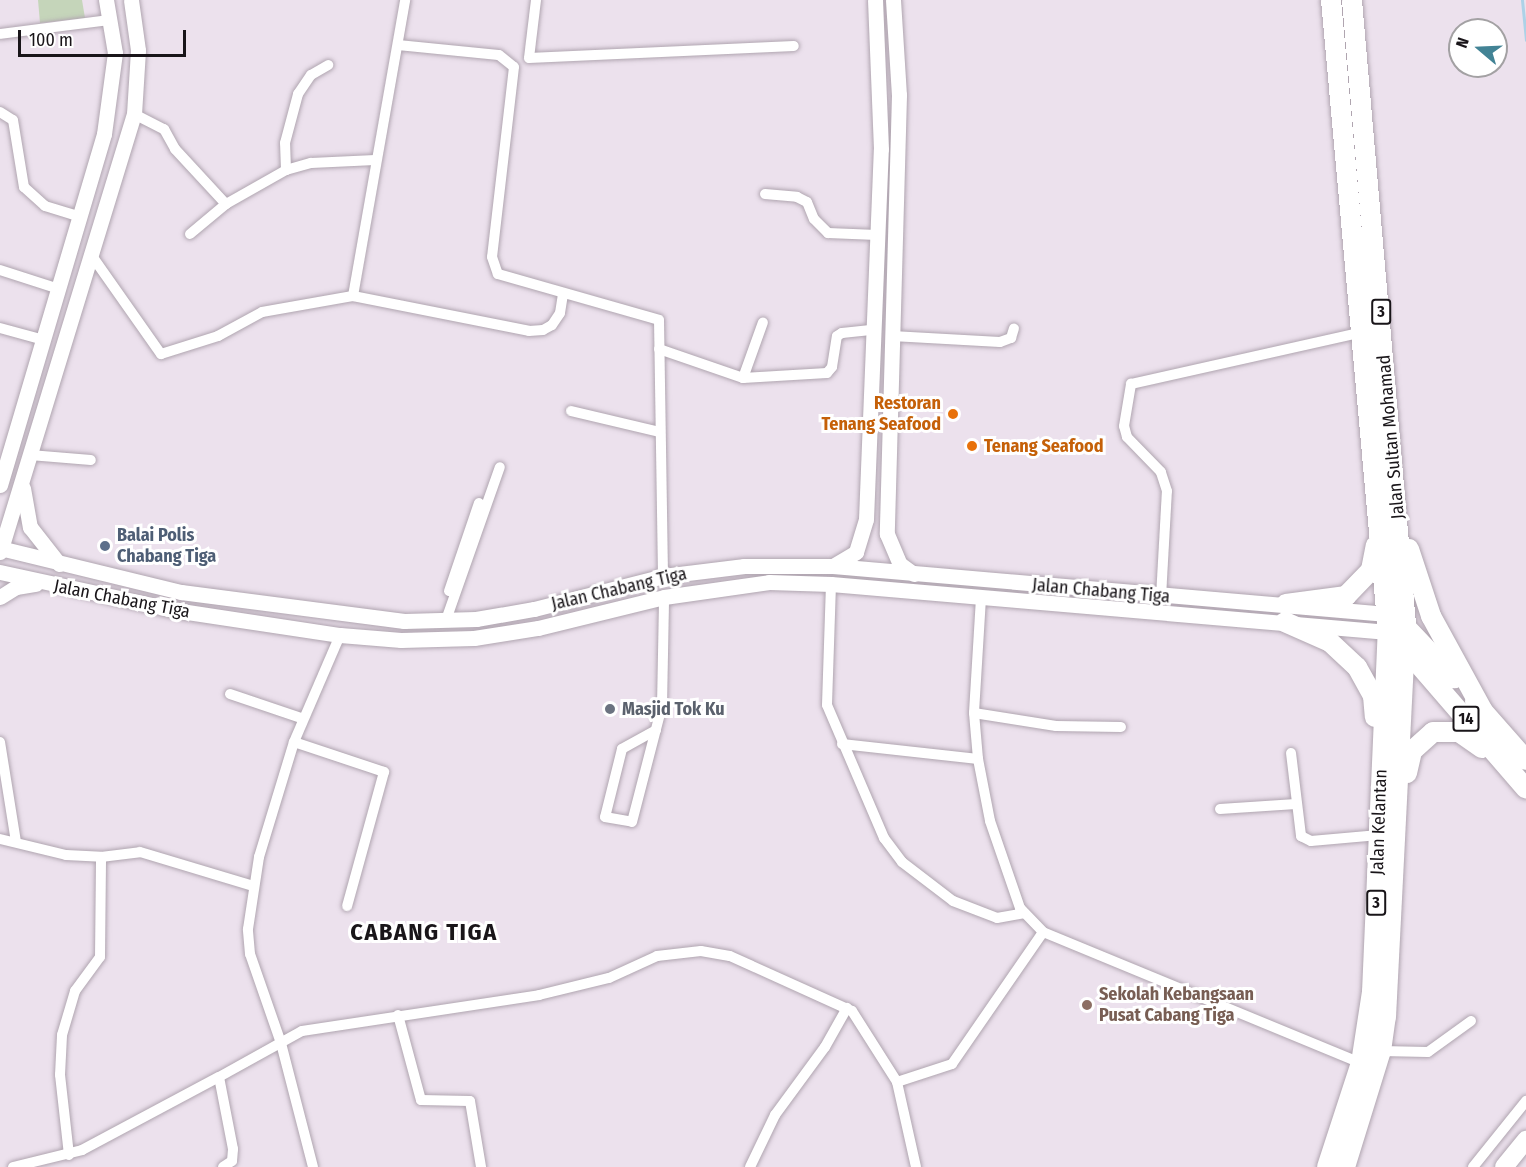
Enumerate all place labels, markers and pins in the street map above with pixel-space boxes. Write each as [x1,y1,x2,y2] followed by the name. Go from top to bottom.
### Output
[821,393,941,436] place label: Restoran Tenang Seafood
[946,407,960,421] marker: Restoran Tenang Seafood
[984,435,1104,457] place label: Tenang Seafood
[965,439,979,453] marker: Tenang Seafood
[117,525,216,568] place label: Balai Polis Chabang Tiga
[98,539,112,553] marker: Balai Polis Chabang Tiga
[622,698,724,720] place label: Masjid Tok Ku
[603,702,617,716] marker: Masjid Tok Ku
[1099,984,1254,1026] place label: Sekolah Kebangsaan Pusat Cabang Tiga
[1080,998,1094,1012] marker: Sekolah Kebangsaan Pusat Cabang Tiga

